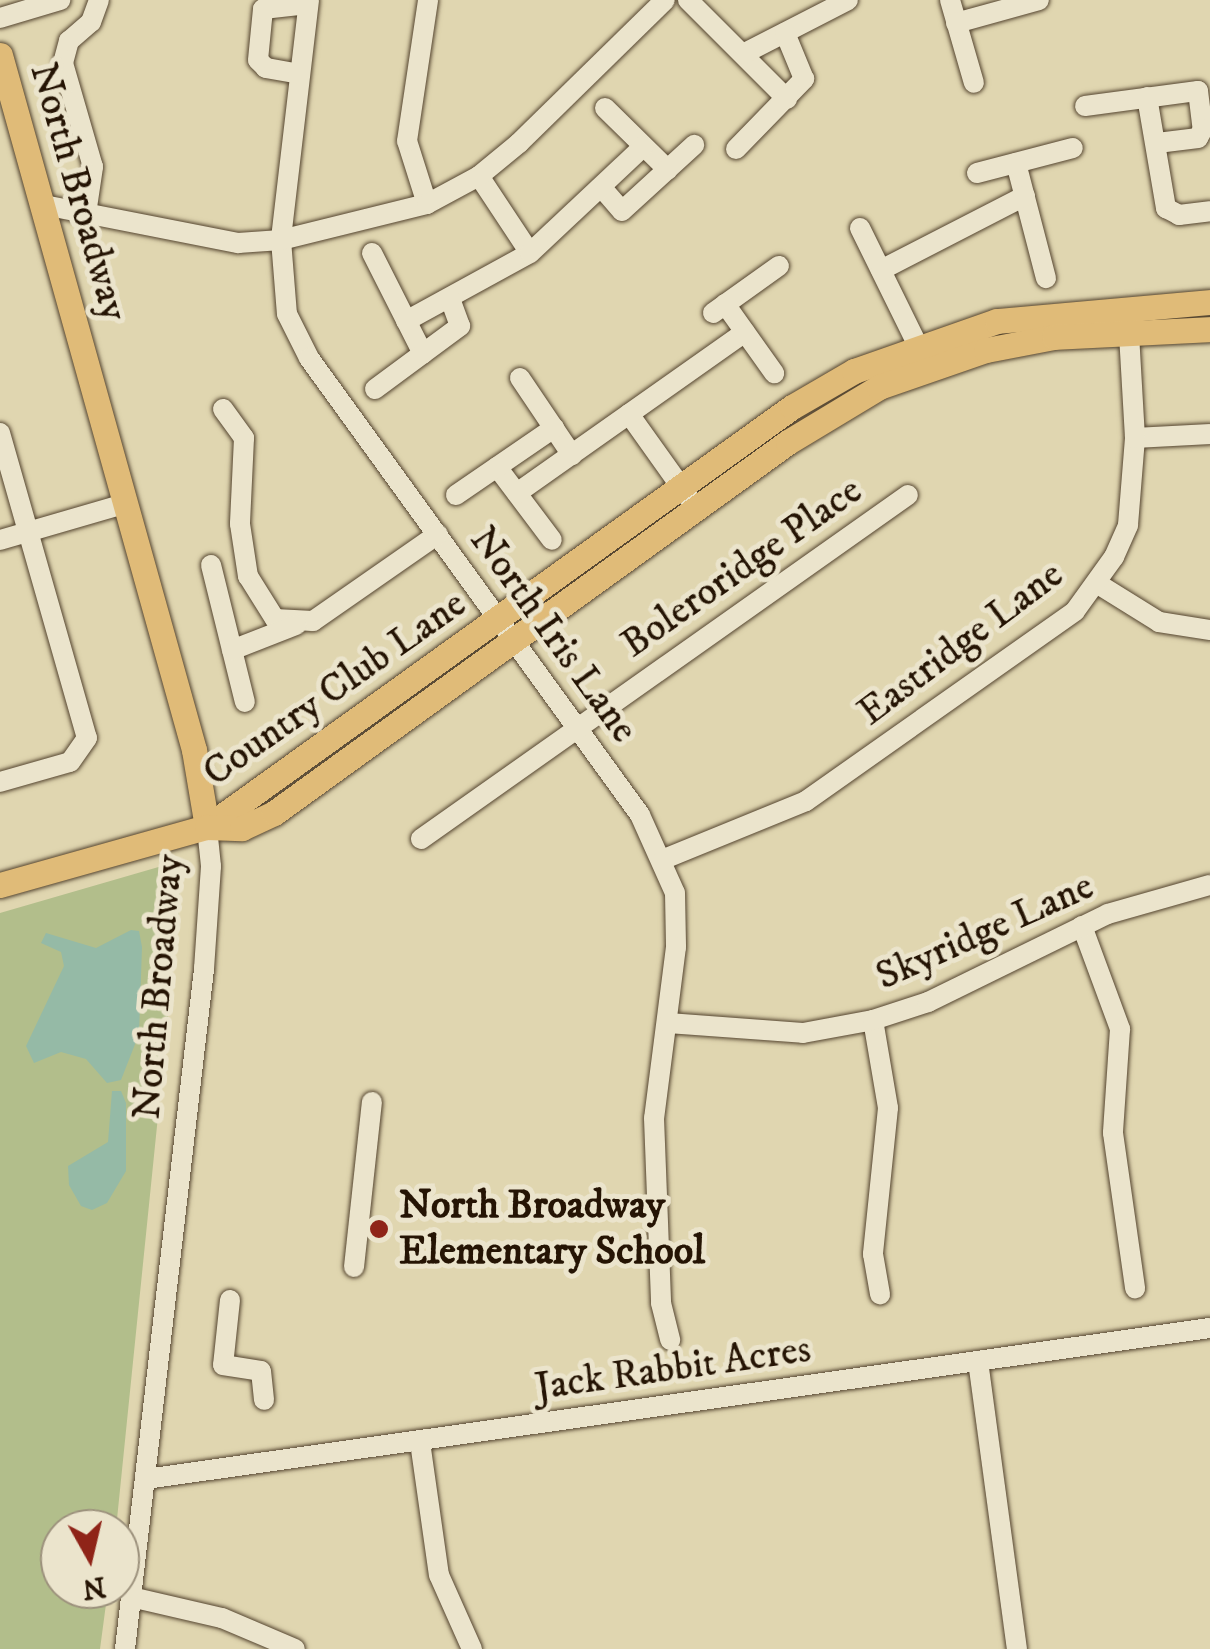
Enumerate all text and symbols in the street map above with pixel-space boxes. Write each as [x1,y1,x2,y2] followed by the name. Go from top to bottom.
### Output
[18,57,138,327] street label: North Broadway
[612,467,872,669] street label: Boleroridge Place
[459,518,647,752] street label: North Iris Lane
[849,551,1073,737] street label: Eastridge Lane
[194,581,476,797] street label: Country Club Lane
[123,852,195,1122] street label: North Broadway
[869,863,1101,1001] street label: Skyridge Lane
[399,1182,705,1276] place label: North Broadway Elementary School
[368,1218,390,1240] marker: North Broadway Elementary School
[532,1326,814,1412] street label: Jack Rabbit Acres
[40,1509,140,1609] north arrow
[80,1568,108,1606] text: N

